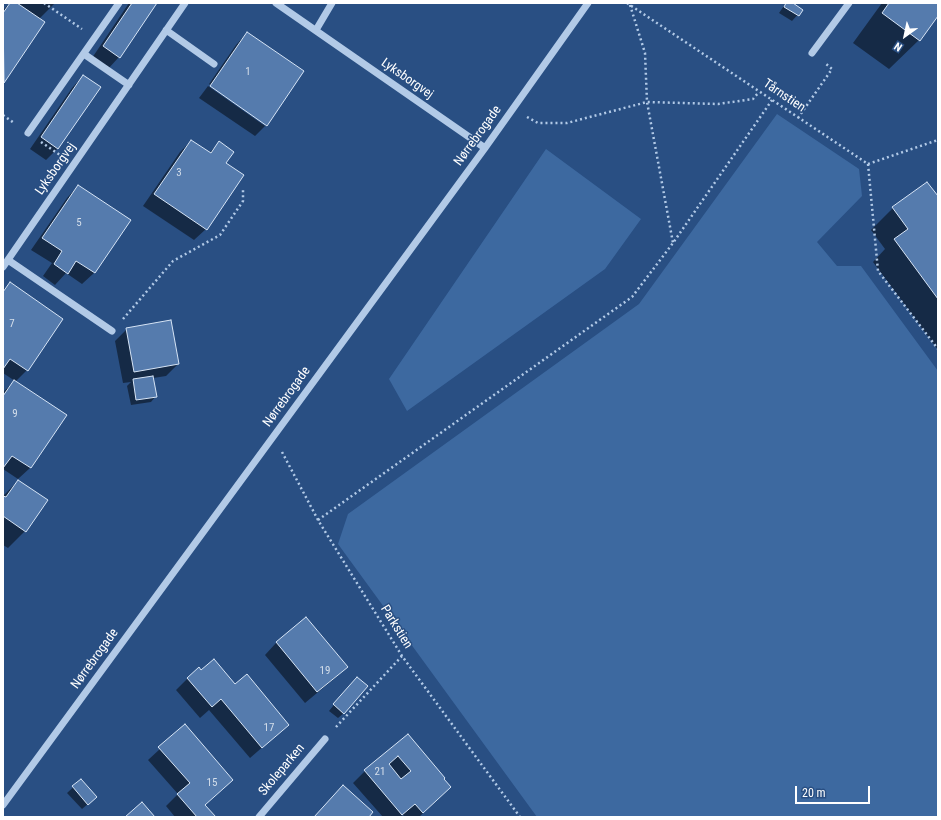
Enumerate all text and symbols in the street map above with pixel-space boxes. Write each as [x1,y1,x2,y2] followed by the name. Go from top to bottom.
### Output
[885,16,925,56] north arrow
[892,39,905,54] text: N
[378,55,436,103] street label: Lyksborgvej
[245,65,251,79] house number: 1
[760,76,808,116] street label: Tårnstien
[451,103,505,169] street label: Nørrebrogade
[32,140,80,198] street label: Lyksborgvej
[176,166,182,180] house number: 3
[76,216,82,230] house number: 5
[9,317,15,331] house number: 7
[260,364,314,430] street label: Nørrebrogade
[12,407,18,421] house number: 9
[377,602,415,652] street label: Parkstien
[68,626,122,692] street label: Nørrebrogade
[320,664,330,678] house number: 19
[264,721,274,735] house number: 17
[256,741,308,799] street label: Skoleparken
[375,765,385,779] house number: 21
[207,776,217,790] house number: 15
[797,778,872,804] scale bar
[802,786,826,800] text: 20 m

